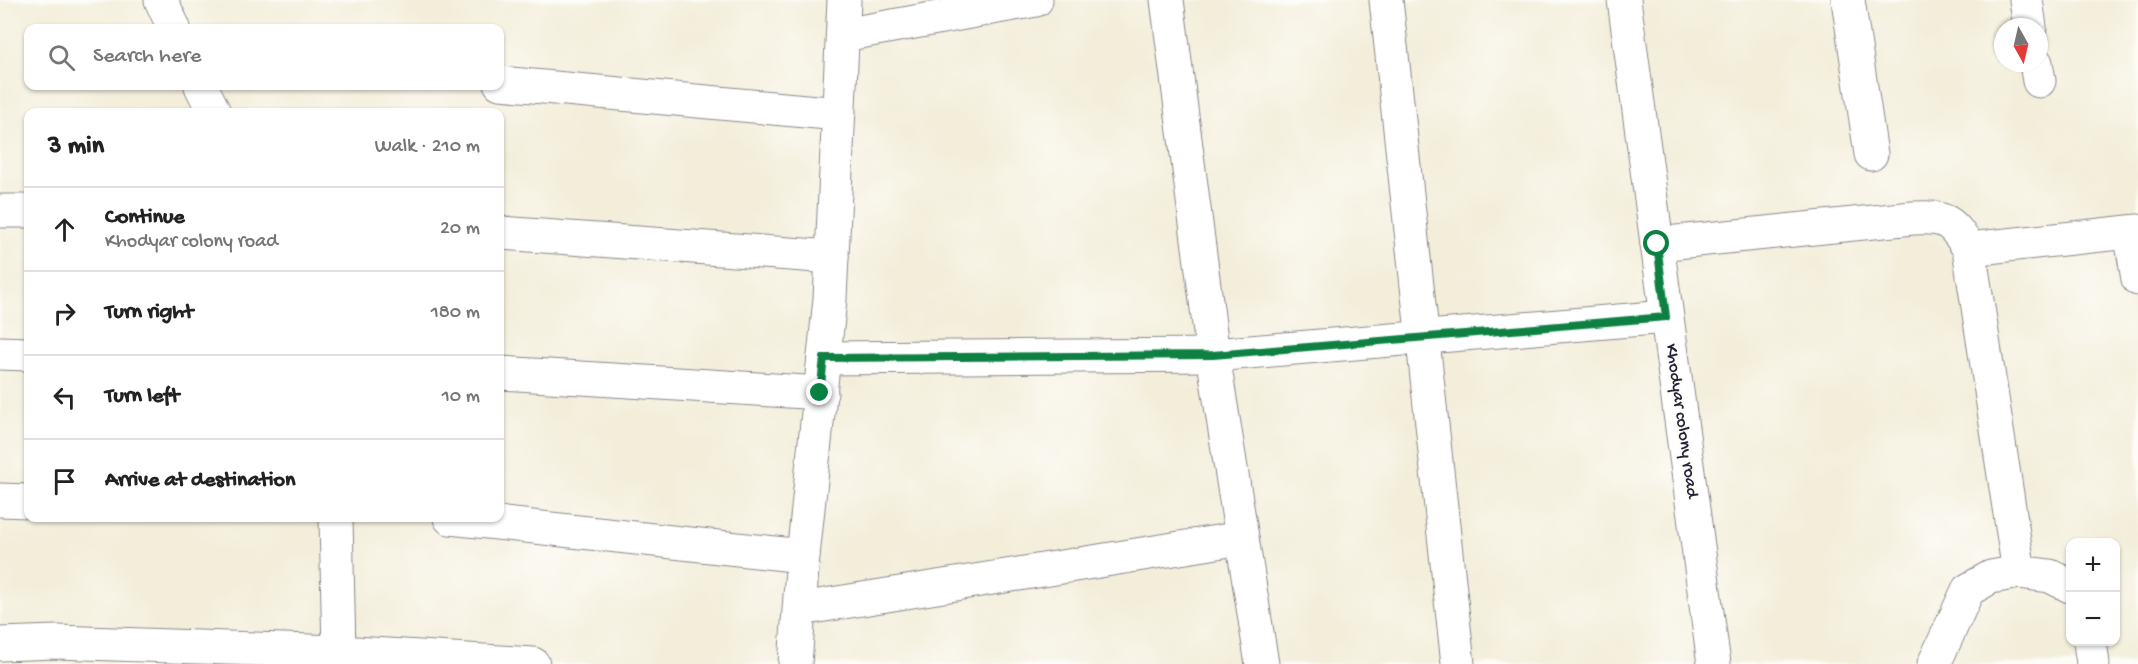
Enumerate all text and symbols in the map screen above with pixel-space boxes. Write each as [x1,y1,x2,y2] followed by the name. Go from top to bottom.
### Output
[1994,18,2048,72] north arrow
[24,24,504,90] search box
[45,41,78,74] icon: search
[93,44,201,70] text: Search here
[48,132,104,163] text: 3 min
[375,136,480,159] text: Walk · 210 m
[105,205,185,231] text: Continue
[48,213,81,246] icon: ahead
[440,218,480,241] text: 20 m
[1643,230,1669,256] route start
[105,231,278,254] text: Khodyar colony road
[48,297,81,330] icon: right
[105,300,193,326] text: Turn right
[431,302,480,325] text: 180 m
[1660,342,1702,501] street label: Khodyar colony road
[806,379,832,405] route end
[48,381,81,414] icon: left
[105,384,179,410] text: Turn left
[442,386,480,409] text: 10 m
[48,465,81,498] icon: arrive
[105,468,295,494] text: Arrive at destination
[2066,538,2120,646] map controls
[2066,538,2120,592] button: +
[2066,592,2120,646] button: −

